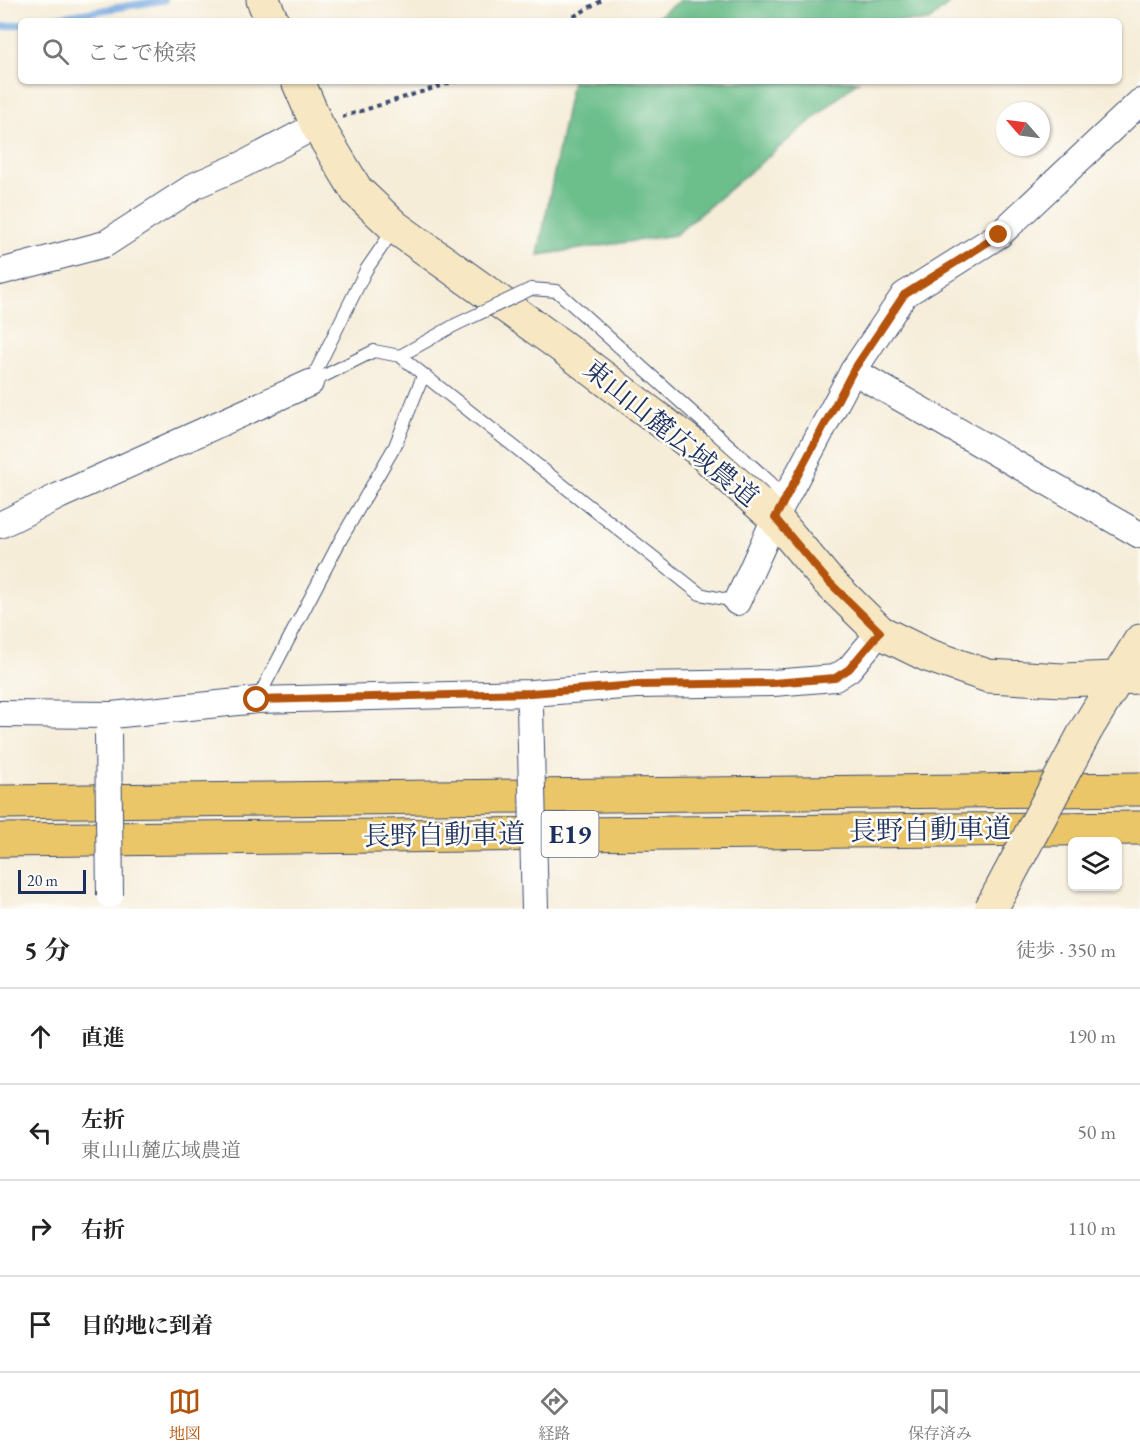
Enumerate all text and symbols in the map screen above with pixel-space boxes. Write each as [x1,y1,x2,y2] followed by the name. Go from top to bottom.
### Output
[18,18,1122,84] search box
[39,35,72,68] icon: search
[87,38,197,67] text: ここで検索
[996,102,1050,156] north arrow
[985,221,1011,247] route end
[576,351,766,514] street label: 東山山麓広域農道
[243,686,269,712] route start
[542,811,598,857] road number: E19
[849,811,1011,848] street label: 長野自動車道
[363,816,525,853] street label: 長野自動車道
[1068,837,1122,891] map controls
[1068,837,1122,891] button: layers
[18,867,86,894] scale bar
[27,870,58,891] text: 20 m
[24,933,70,967] text: 5 分
[1016,937,1116,963] text: 徒歩 · 350 m
[24,1020,57,1053] icon: ahead
[81,1023,125,1052] text: 直進
[1068,1023,1116,1049] text: 190 m
[81,1105,125,1134] text: 左折
[24,1116,57,1149] icon: left
[1077,1119,1116,1145] text: 50 m
[81,1137,241,1163] text: 東山山麓広域農道
[24,1212,57,1245] icon: right
[81,1215,125,1244] text: 右折
[1068,1215,1116,1241] text: 110 m
[24,1308,57,1341] icon: arrive
[81,1311,213,1340] text: 目的地に到着
[168,1385,201,1444] tab: 地図
[538,1385,571,1444] tab: 経路
[908,1385,972,1444] tab: 保存済み

